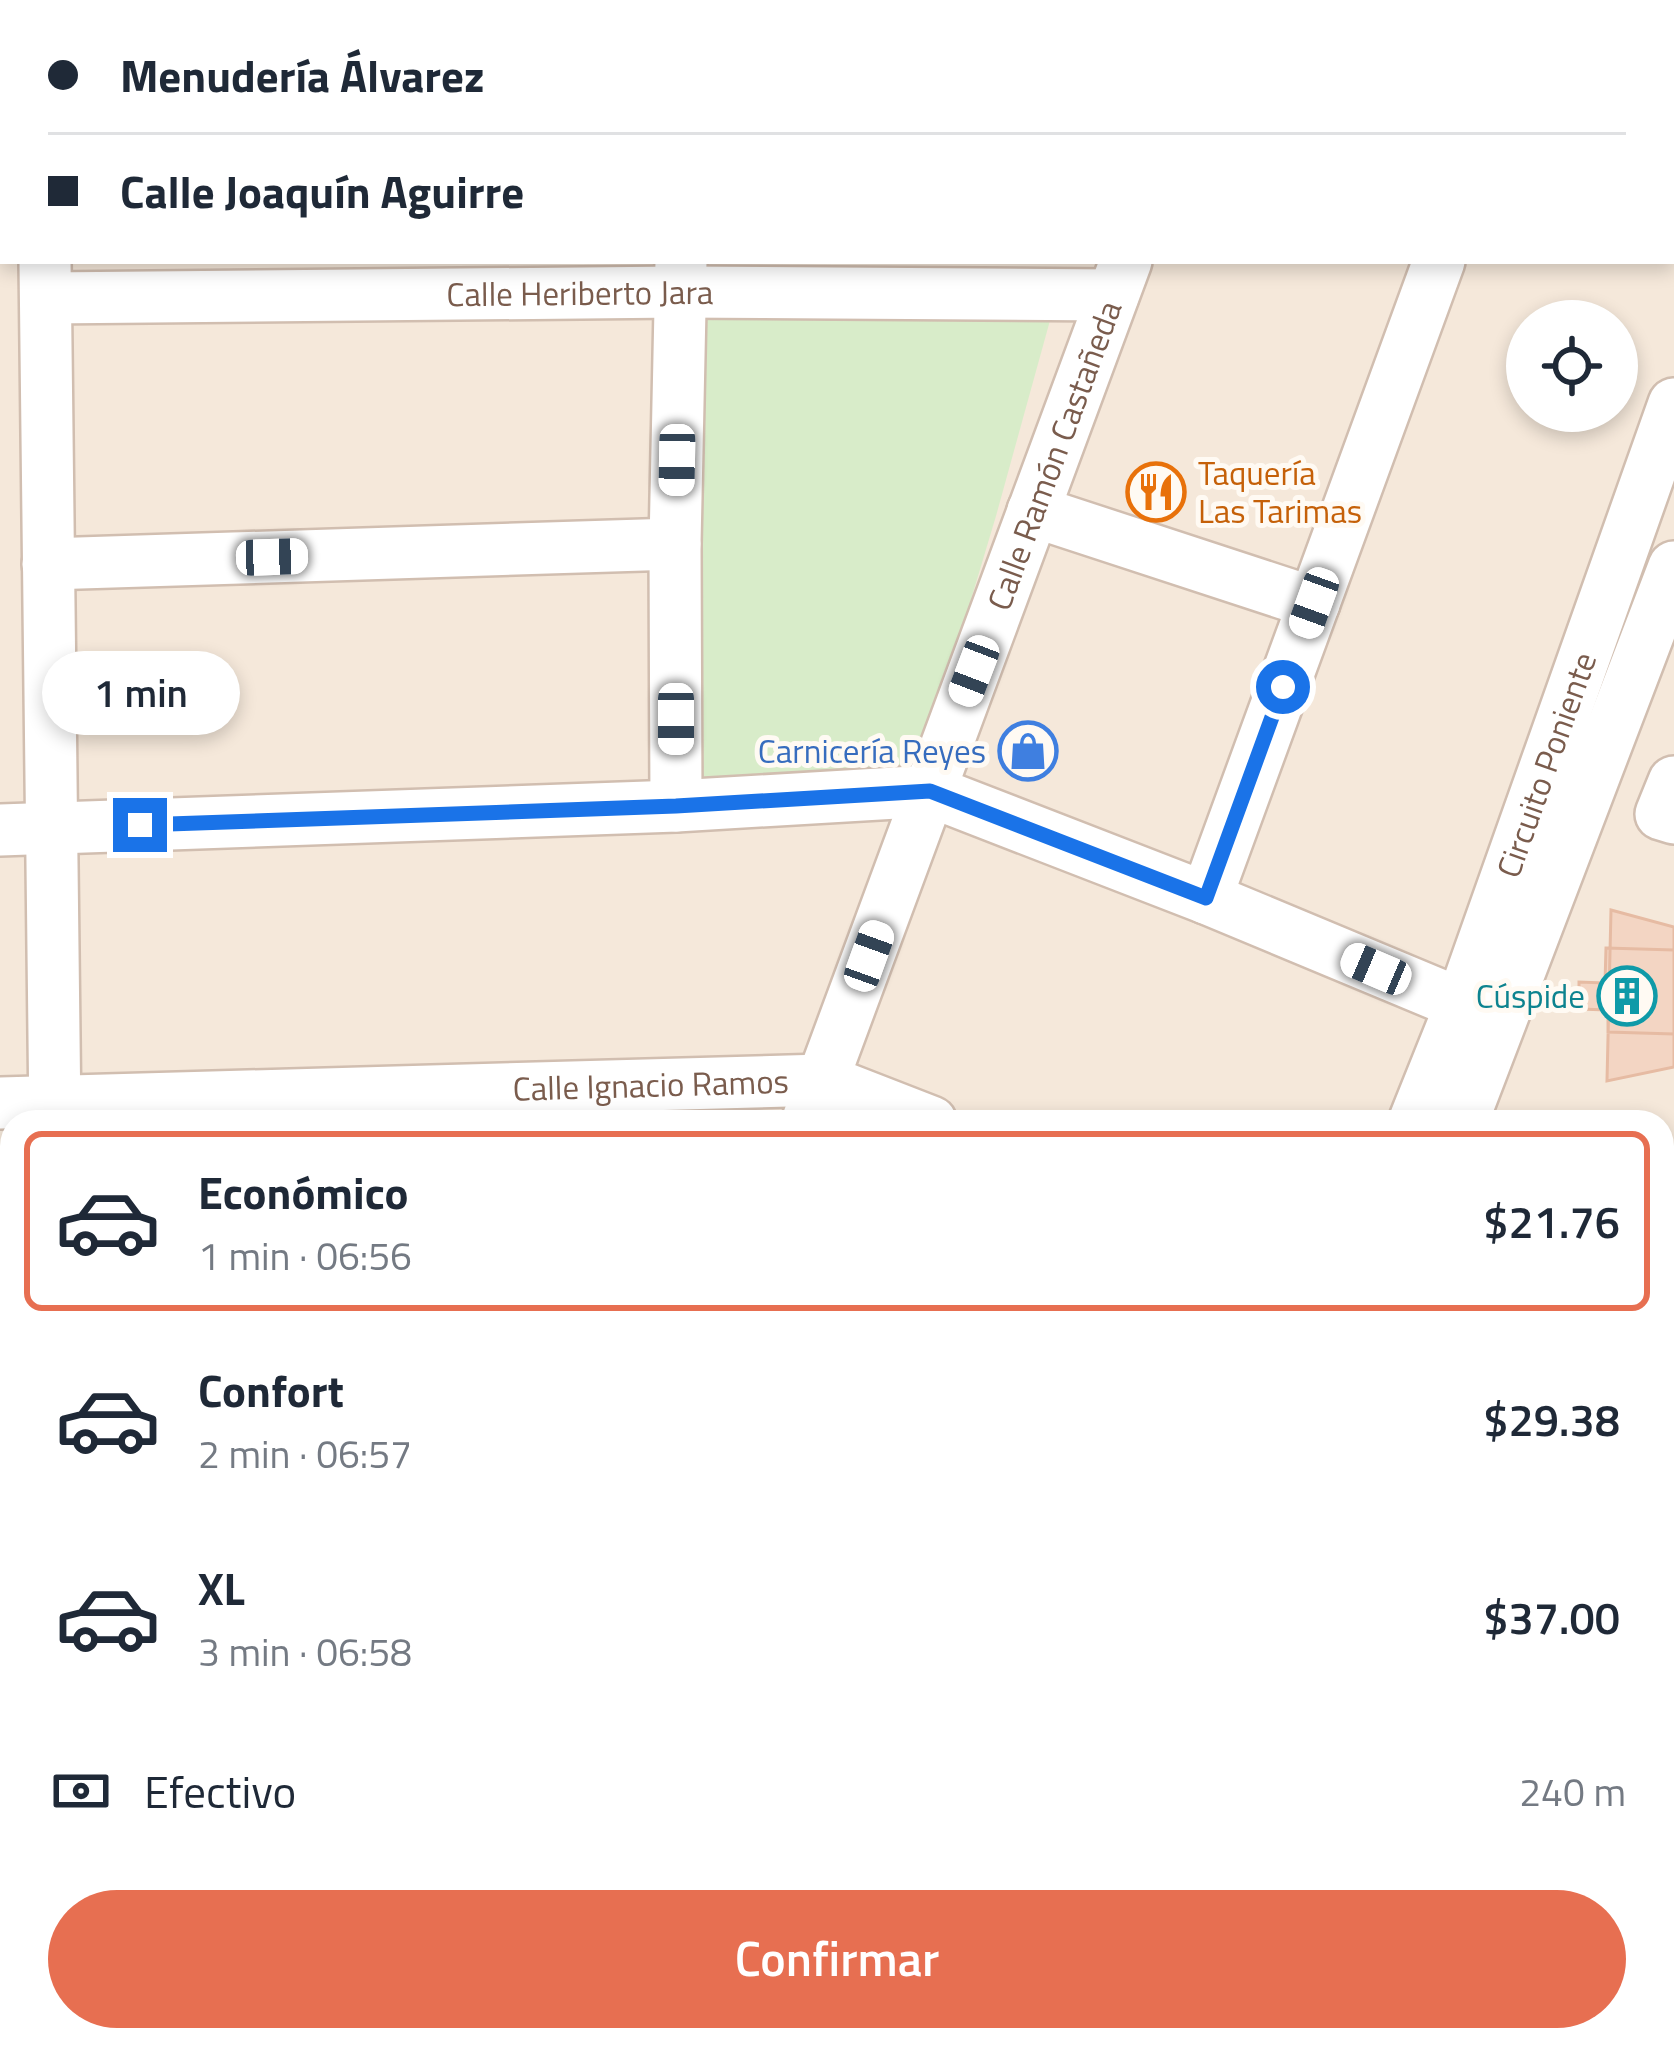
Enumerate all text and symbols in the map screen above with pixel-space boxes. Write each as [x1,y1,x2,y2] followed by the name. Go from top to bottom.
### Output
[120,41,484,109] text: Menudería Álvarez
[120,157,524,225] text: Calle Joaquín Aguirre
[446,267,714,319] street label: Calle Heriberto Jara
[974,293,1134,617] street label: Calle Ramón Castañeda
[1506,300,1638,432] map controls
[1506,300,1638,432] button: locate
[658,424,696,496] car
[1198,448,1362,536] place label: Taquería Las Tarimas
[1125,461,1187,523] restaurant icon: Taquería Las Tarimas
[235,538,309,576] car
[1285,563,1343,643] car
[944,631,1004,711] car
[1483,645,1609,884] street label: Circuito Poniente
[41,651,239,735] callout: 1 min
[1256,660,1310,714] route start
[94,663,188,722] text: 1 min
[658,683,694,755] car
[997,720,1059,782] shop icon: Carnicería Reyes
[758,726,986,776] place label: Carnicería Reyes
[113,798,167,852] route end
[840,916,898,996] car
[1336,938,1416,1000] car
[1596,965,1658,1027] building icon: Cúspide
[1476,971,1585,1021] place label: Cúspide
[512,1056,790,1114] street label: Calle Ignacio Ramos
[198,1158,409,1226] text: Económico
[54,1167,162,1275] icon: car
[1483,1187,1620,1255] text: $21.76
[198,1226,412,1285] text: 1 min · 06:56
[198,1356,344,1424] text: Confort
[54,1365,162,1473] icon: car
[1483,1385,1620,1453] text: $29.38
[198,1424,412,1483] text: 2 min · 06:57
[198,1554,245,1622] text: XL
[54,1563,162,1671] icon: car
[1483,1583,1620,1651] text: $37.00
[198,1622,412,1681] text: 3 min · 06:58
[144,1757,296,1825] text: Efectivo
[48,1758,114,1824] icon: cash
[1519,1762,1626,1821] text: 240 m
[48,1890,1626,2028] button: Confirmar

